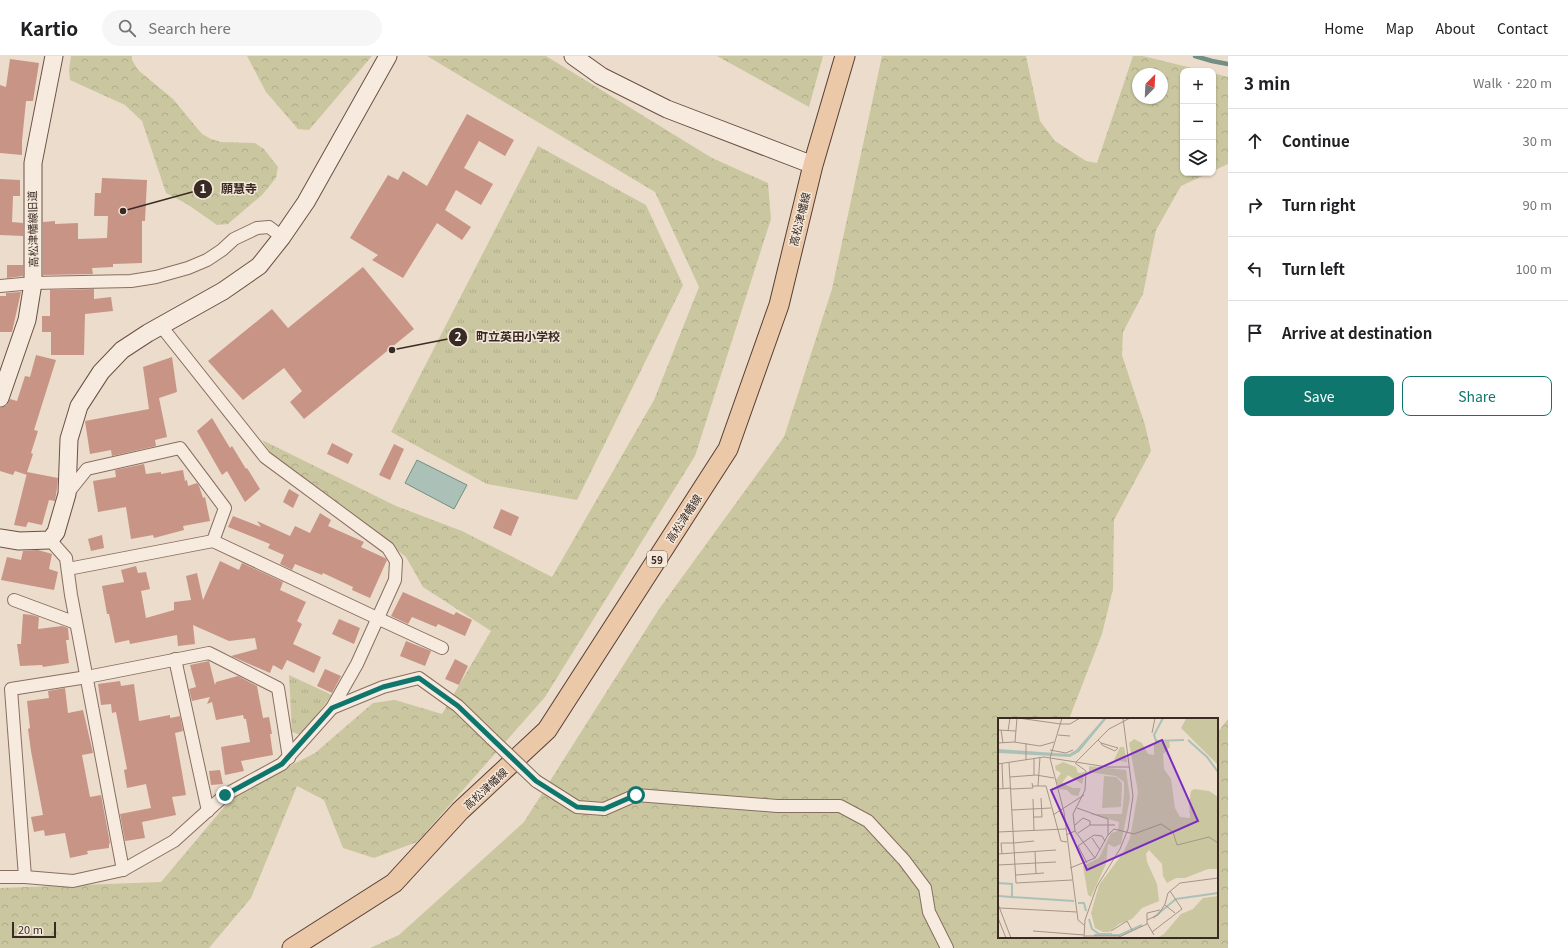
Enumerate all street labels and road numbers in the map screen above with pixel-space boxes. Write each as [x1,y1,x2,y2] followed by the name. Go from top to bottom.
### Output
[23,190,41,268] street label: 高松津幡線旧道
[785,190,813,248] street label: 高松津幡線
[661,491,705,545] street label: 高松津幡線
[647,551,667,567] road number: 59
[459,763,511,813] street label: 高松津幡線

